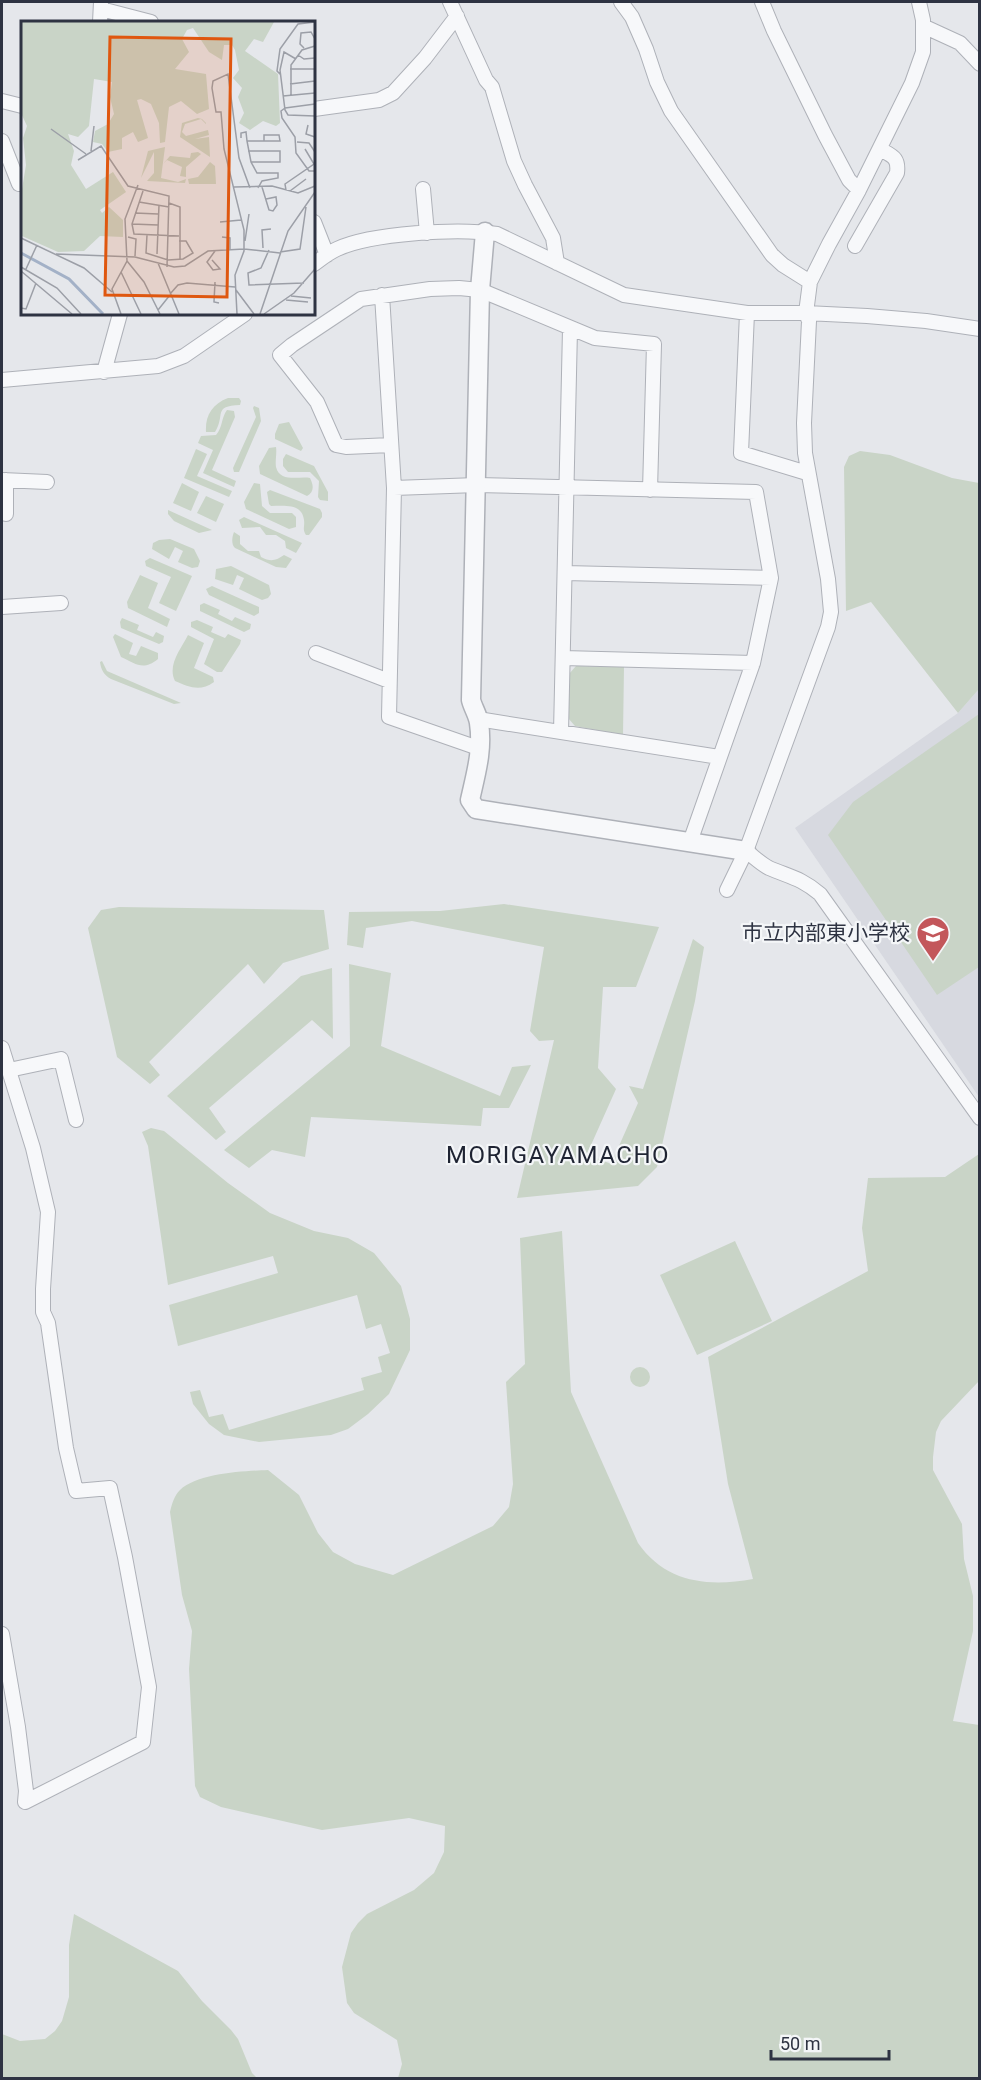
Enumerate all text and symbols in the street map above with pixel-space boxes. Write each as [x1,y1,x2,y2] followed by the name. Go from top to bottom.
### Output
[21,21,315,315] inset map
[915,915,951,962] school or university icon: 市立内部東小学校
[742,921,910,945] place label: 市立内部東小学校
[446,1141,670,1169] district label: MORIGAYAMACHO
[771,2023,890,2061] scale bar
[780,2033,820,2054] text: 50 m

